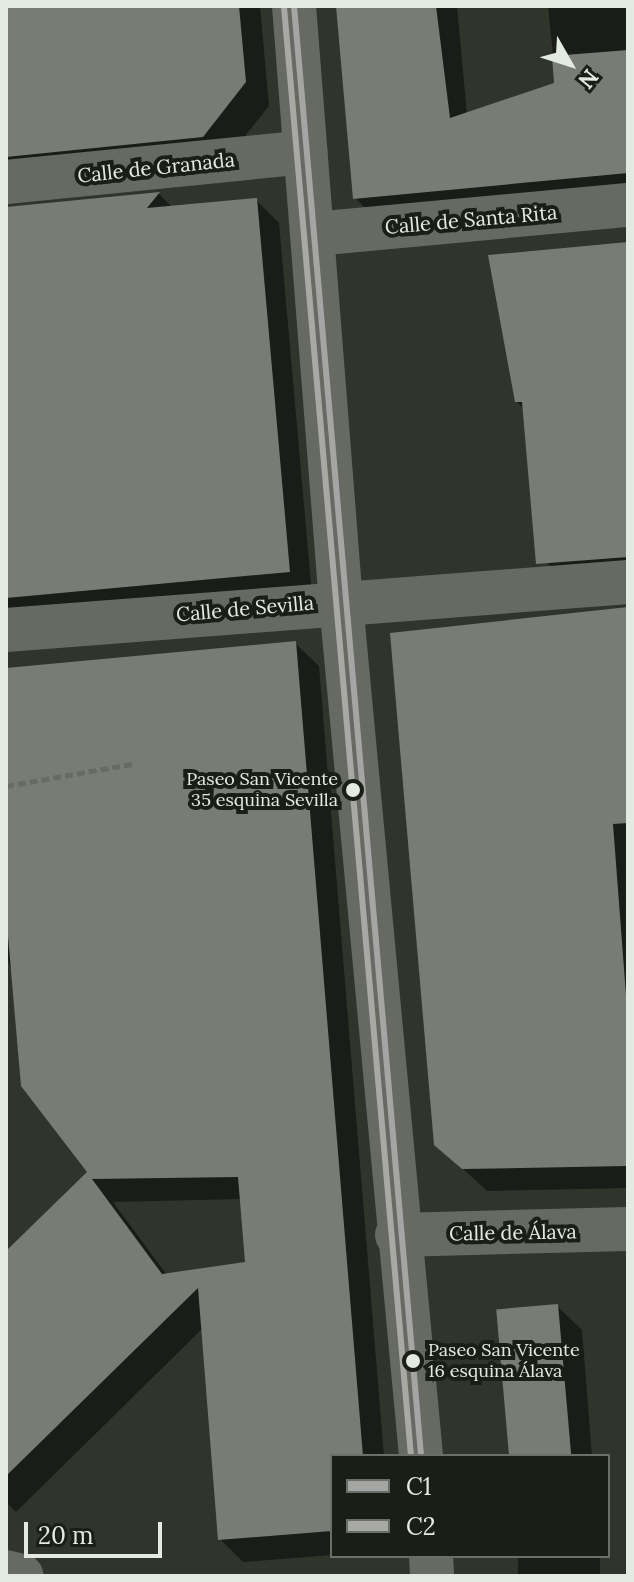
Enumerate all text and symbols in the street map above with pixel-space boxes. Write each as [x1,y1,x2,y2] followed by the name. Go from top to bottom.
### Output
[530,24,610,104] north arrow
[572,64,605,95] text: N
[76,147,236,187] street label: Calle de Granada
[384,200,558,238] street label: Calle de Santa Rita
[175,590,315,626] street label: Calle de Sevilla
[186,769,338,812] place label: Paseo San Vicente 35 esquina Sevilla
[345,782,361,798] marker: Paseo San Vicente 35 esquina Sevilla
[449,1219,577,1245] street label: Calle de Álava
[428,1340,580,1382] place label: Paseo San Vicente 16 esquina Álava
[405,1353,421,1369] marker: Paseo San Vicente 16 esquina Álava
[330,1454,610,1558] legend
[406,1471,432,1502] text: C1
[28,1506,166,1556] scale bar
[406,1511,436,1542] text: C2
[38,1520,94,1551] text: 20 m

